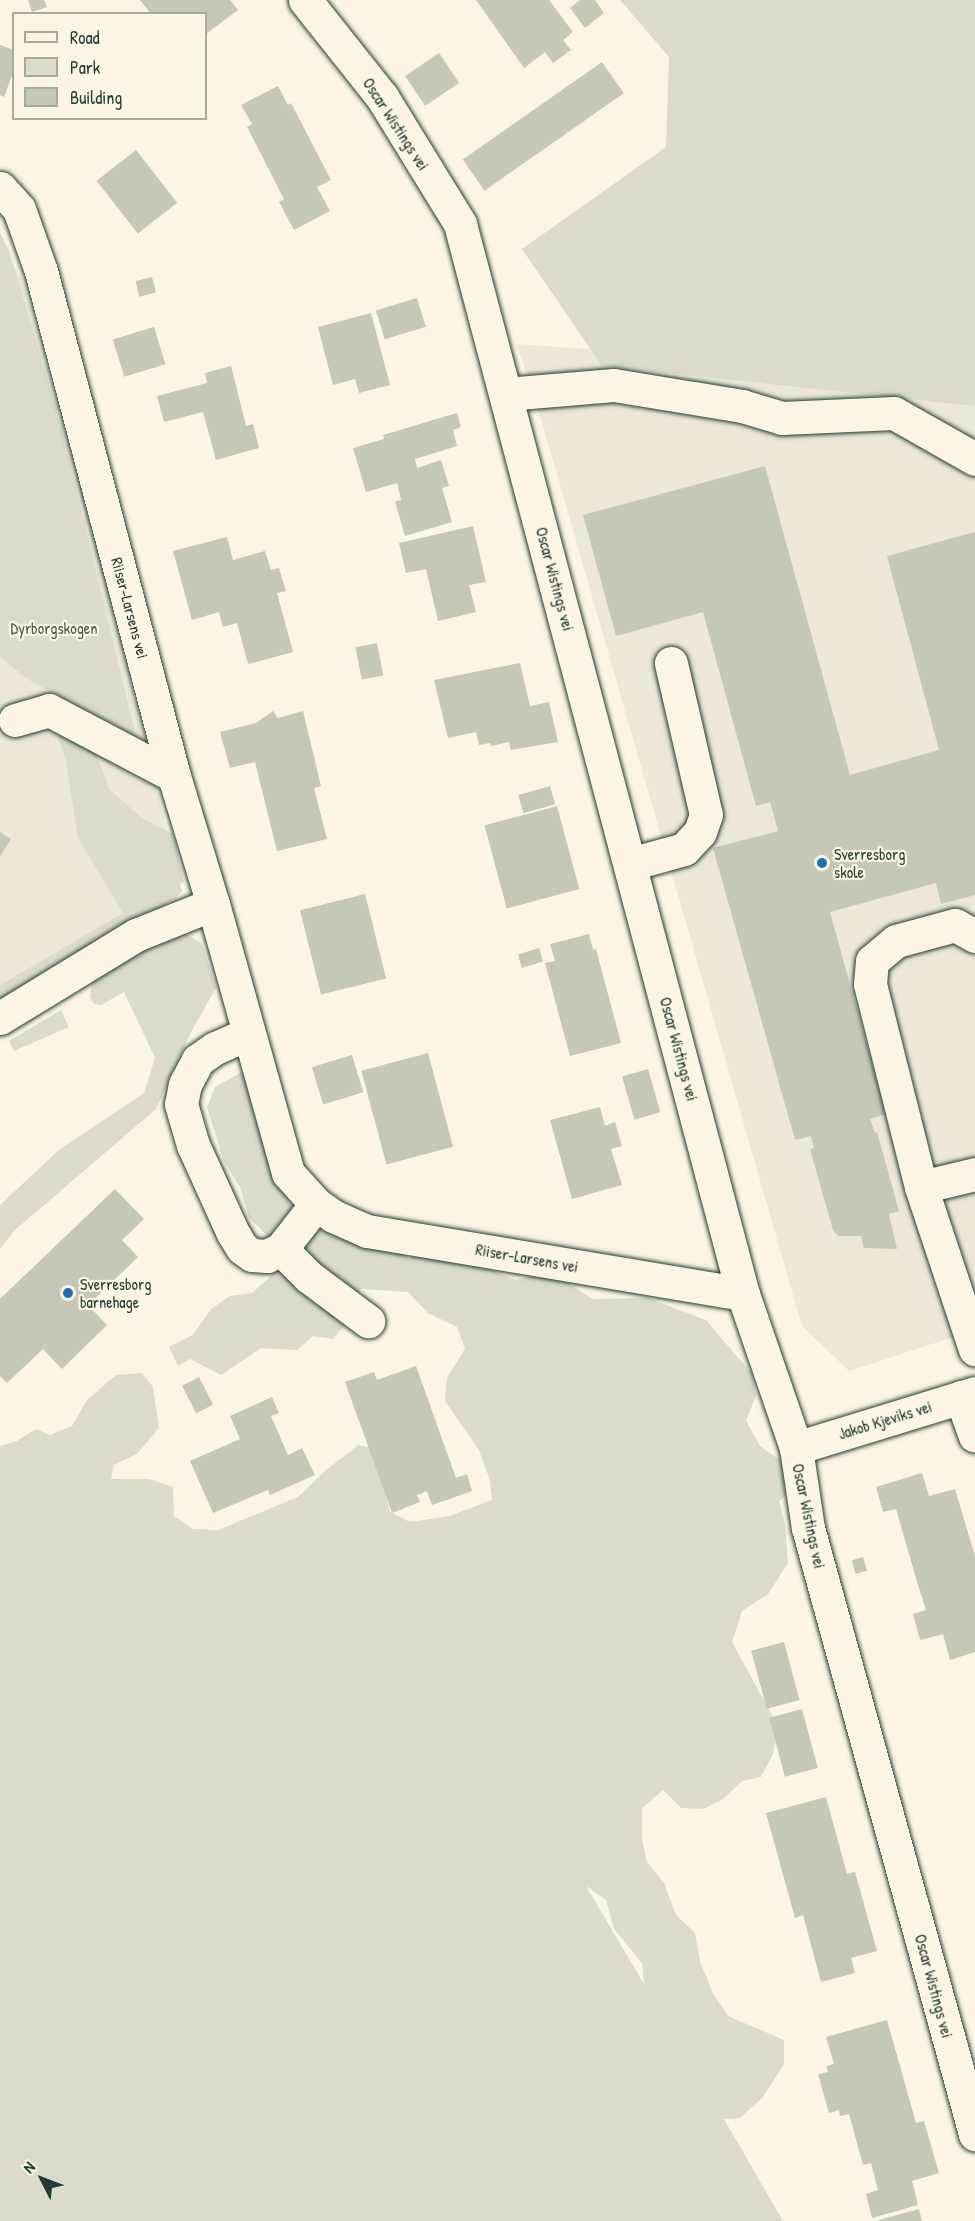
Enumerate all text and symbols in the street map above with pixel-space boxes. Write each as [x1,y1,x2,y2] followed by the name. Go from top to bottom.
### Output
[12,12,207,120] legend
[70,25,100,50] text: Road
[70,55,100,80] text: Park
[359,74,433,174] street label: Oscar Wistings vei
[70,85,122,110] text: Building
[532,525,578,633] street label: Oscar Wistings vei
[107,555,153,661] street label: Riiser-Larsens vei
[11,618,97,638] park label: Dyrborgskogen
[834,844,905,882] place label: Sverresborg skole
[815,856,829,870] marker: Sverresborg skole
[656,995,702,1103] street label: Oscar Wistings vei
[474,1240,580,1276] street label: Riiser-Larsens vei
[80,1274,151,1312] place label: Sverresborg barnehage
[61,1286,75,1300] marker: Sverresborg barnehage
[836,1397,934,1443] street label: Jakob Kjeviks vei
[789,1462,829,1570] street label: Oscar Wistings vei
[911,1932,957,2040] street label: Oscar Wistings vei
[12,2149,72,2209] north arrow
[18,2156,40,2177] text: N

